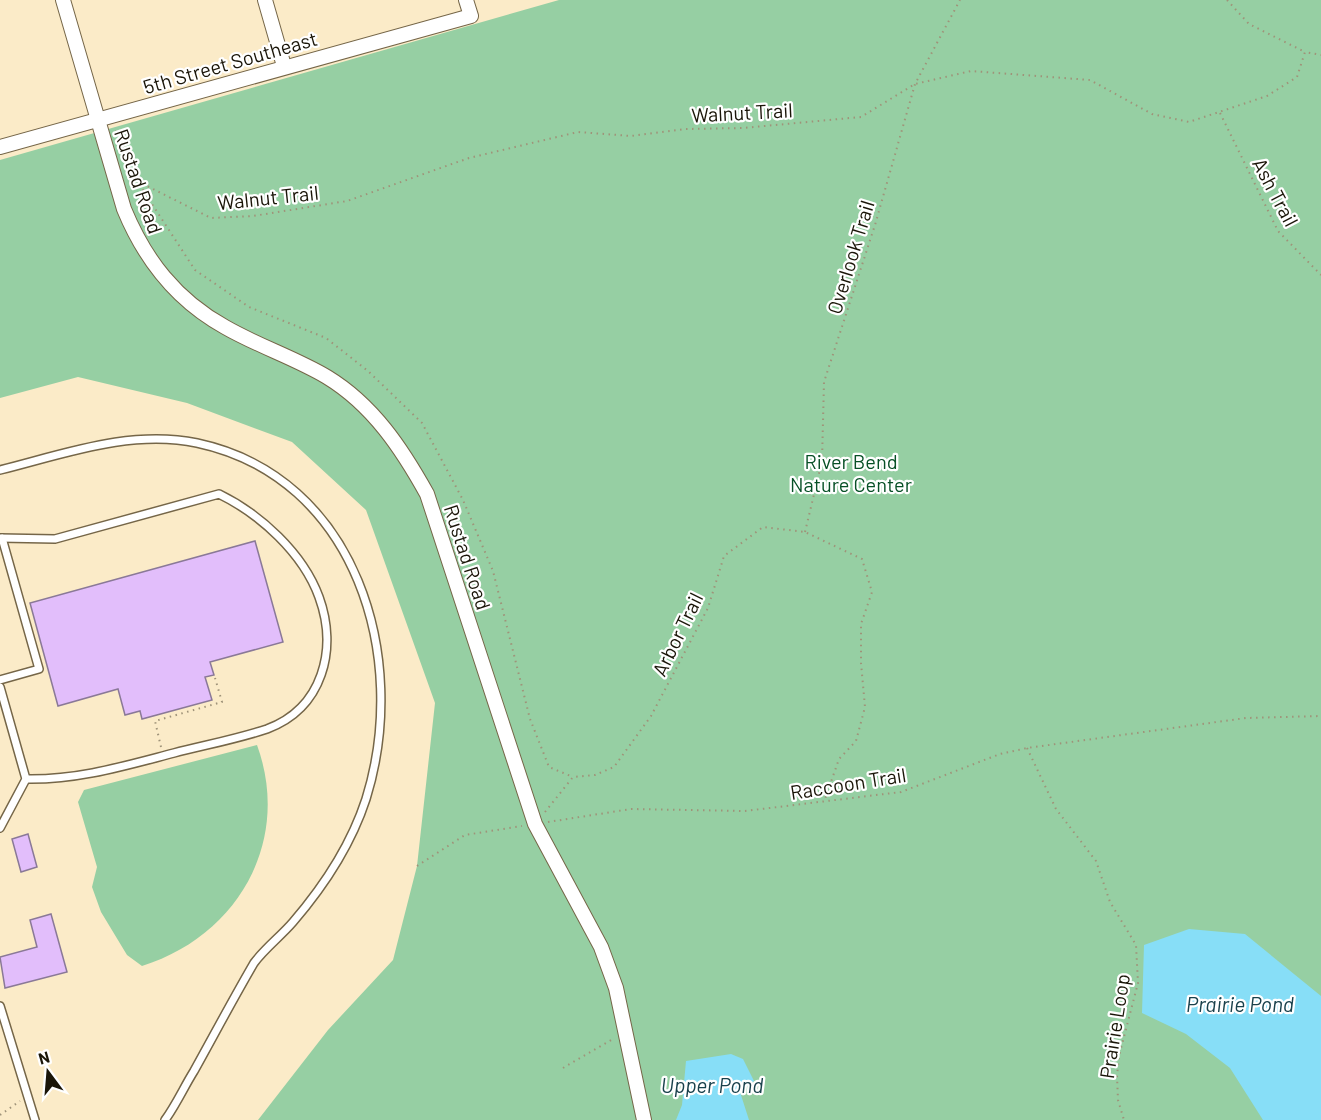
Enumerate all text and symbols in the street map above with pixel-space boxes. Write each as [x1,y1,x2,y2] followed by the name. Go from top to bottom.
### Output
[140,26,320,98] street label: 5th Street Southeast
[691,97,793,127] street label: Walnut Trail
[110,125,168,237] street label: Rustad Road
[1248,154,1304,230] street label: Ash Trail
[216,180,320,214] street label: Walnut Trail
[821,197,879,317] street label: Overlook Trail
[790,449,912,496] park label: River Bend Nature Center
[440,501,496,613] street label: Rustad Road
[647,588,707,680] street label: Arbor Trail
[788,762,908,804] street label: Raccoon Trail
[1094,972,1134,1080] street label: Prairie Loop
[1186,991,1294,1016] water label: Prairie Pond
[18,1042,78,1102] north arrow
[36,1047,51,1068] text: N
[661,1072,763,1097] water label: Upper Pond

